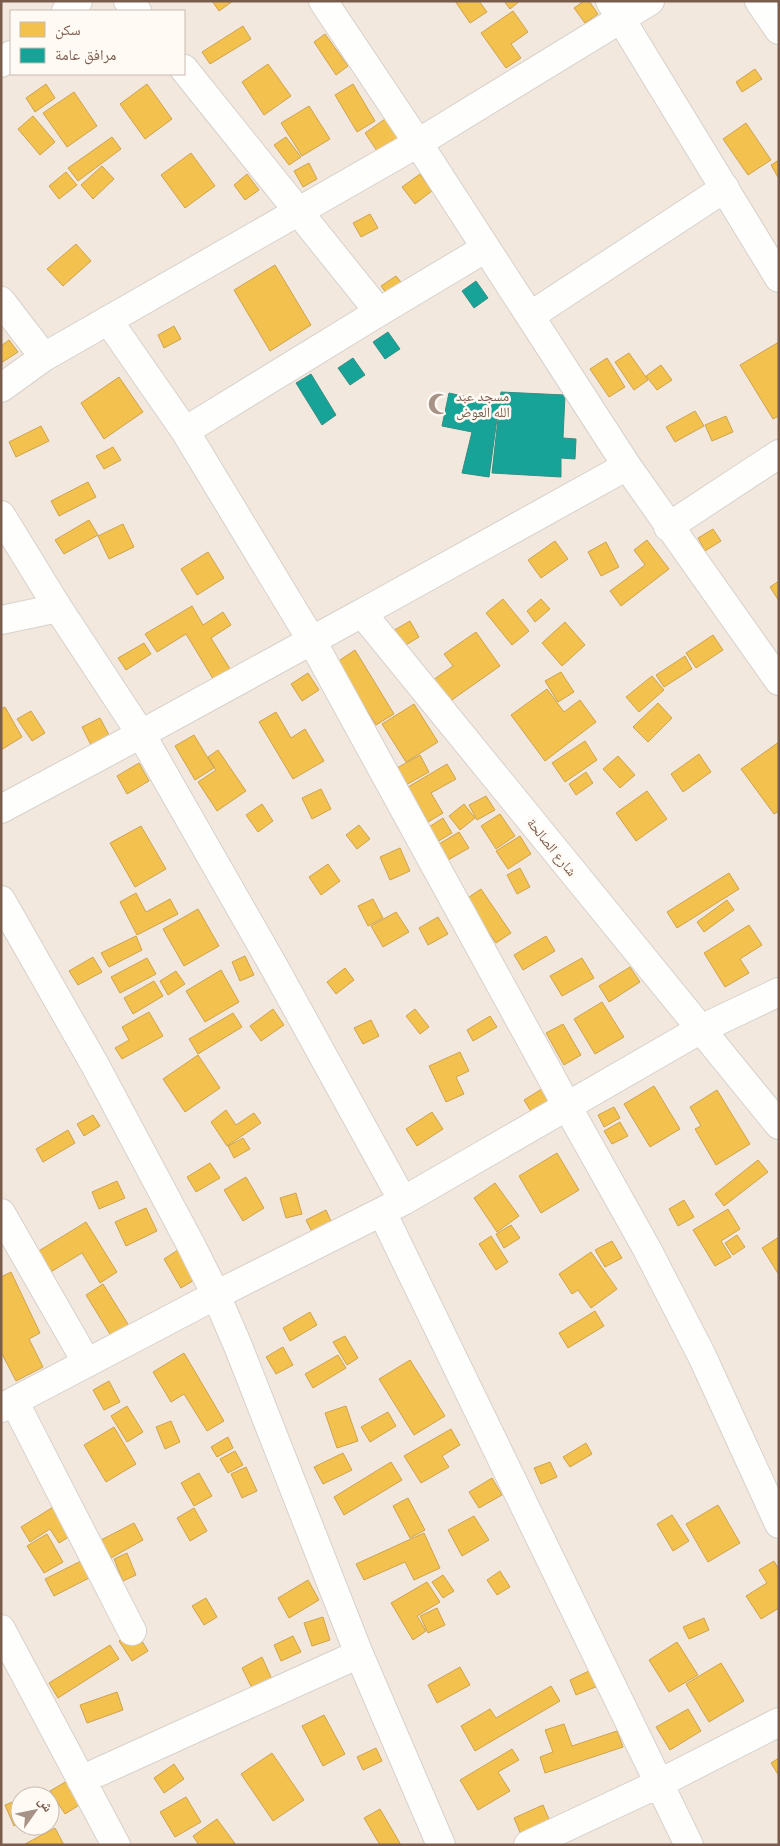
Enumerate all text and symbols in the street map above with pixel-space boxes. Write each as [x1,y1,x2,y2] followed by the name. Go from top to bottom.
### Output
[10,10,185,75] legend
[55,19,81,40] text: سكن
[55,44,117,65] text: مرافق عامة
[456,386,510,422] place label: مسجد عبد الله العوض
[426,391,452,417] mosque icon: مسجد عبد الله العوض
[522,814,582,880] street label: شارع الصالحة
[10,1786,60,1836] north arrow
[33,1792,58,1816] text: ش

